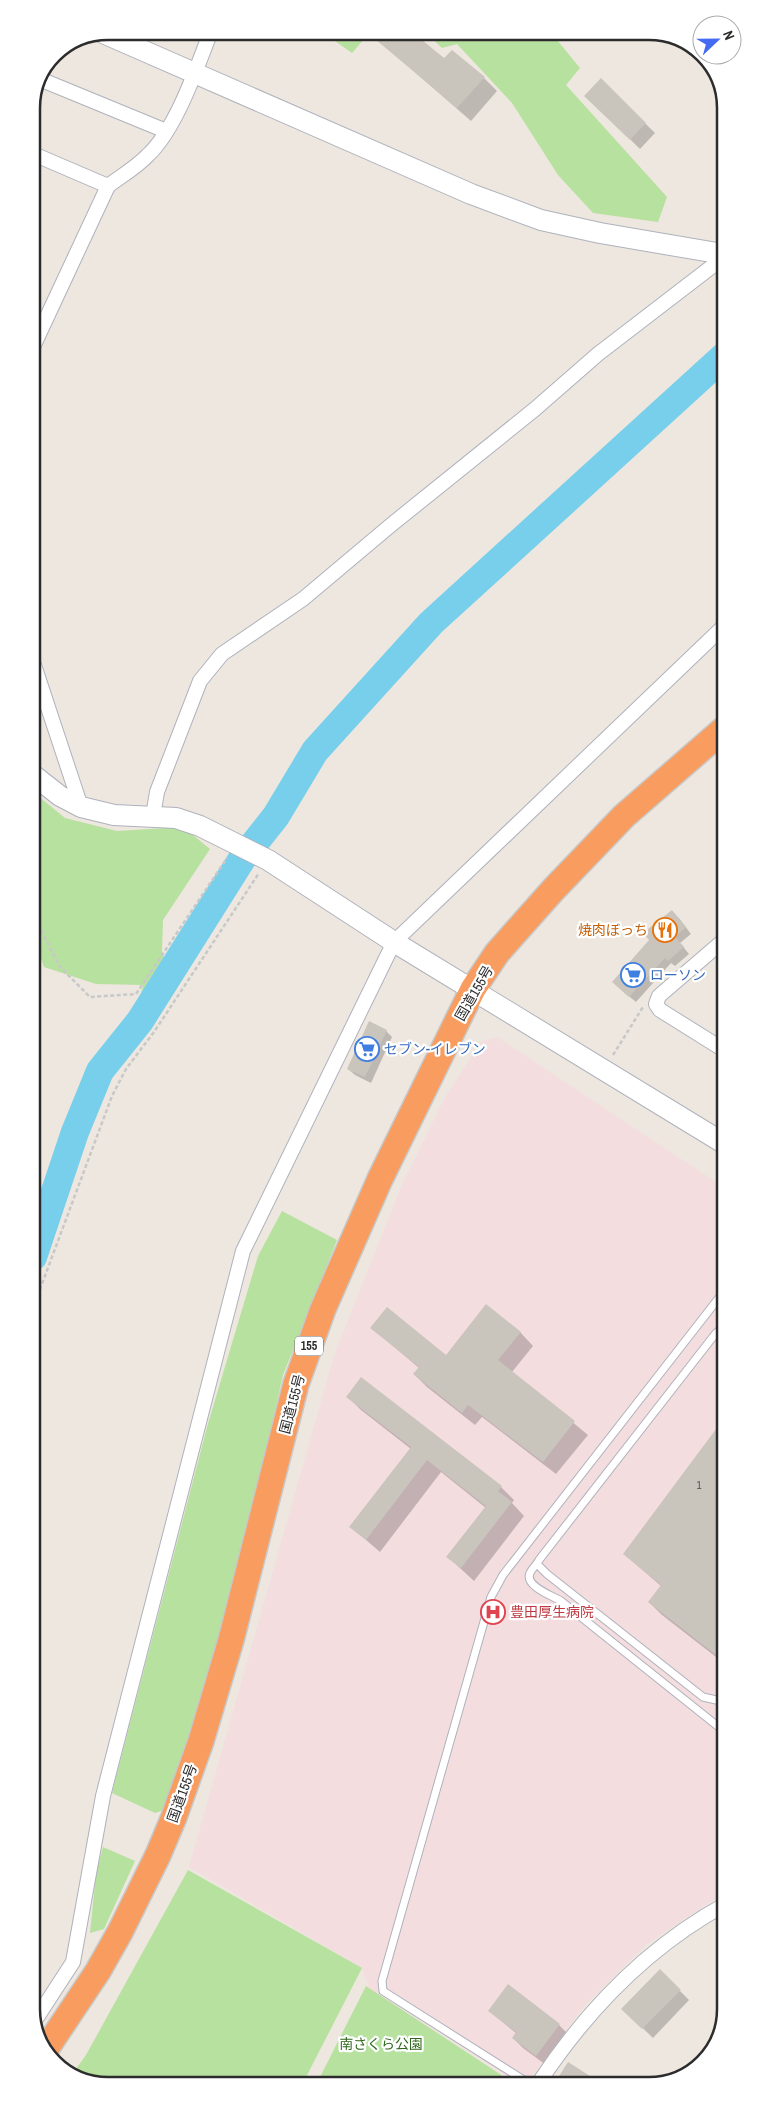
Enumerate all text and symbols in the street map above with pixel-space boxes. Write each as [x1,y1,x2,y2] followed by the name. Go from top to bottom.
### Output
[692,15,742,65] north arrow
[719,28,739,42] text: N
[652,917,678,943] restaurant icon: 焼肉ぼっち
[578,921,648,939] place label: 焼肉ぼっち
[451,962,497,1024] street label: 国道155号
[620,962,646,988] supermarket icon: ローソン
[650,966,706,984] place label: ローソン
[354,1036,380,1062] supermarket icon: セブン-イレブン
[384,1040,486,1058] place label: セブン-イレブン
[295,1336,323,1355] road number: 155
[275,1372,309,1436] street label: 国道155号
[696,1478,702,1492] house number: 1
[480,1599,506,1625] hospital icon: 豊田厚生病院
[510,1603,594,1621] place label: 豊田厚生病院
[163,1761,201,1825] street label: 国道155号
[339,2035,423,2053] park label: 南さくら公園

